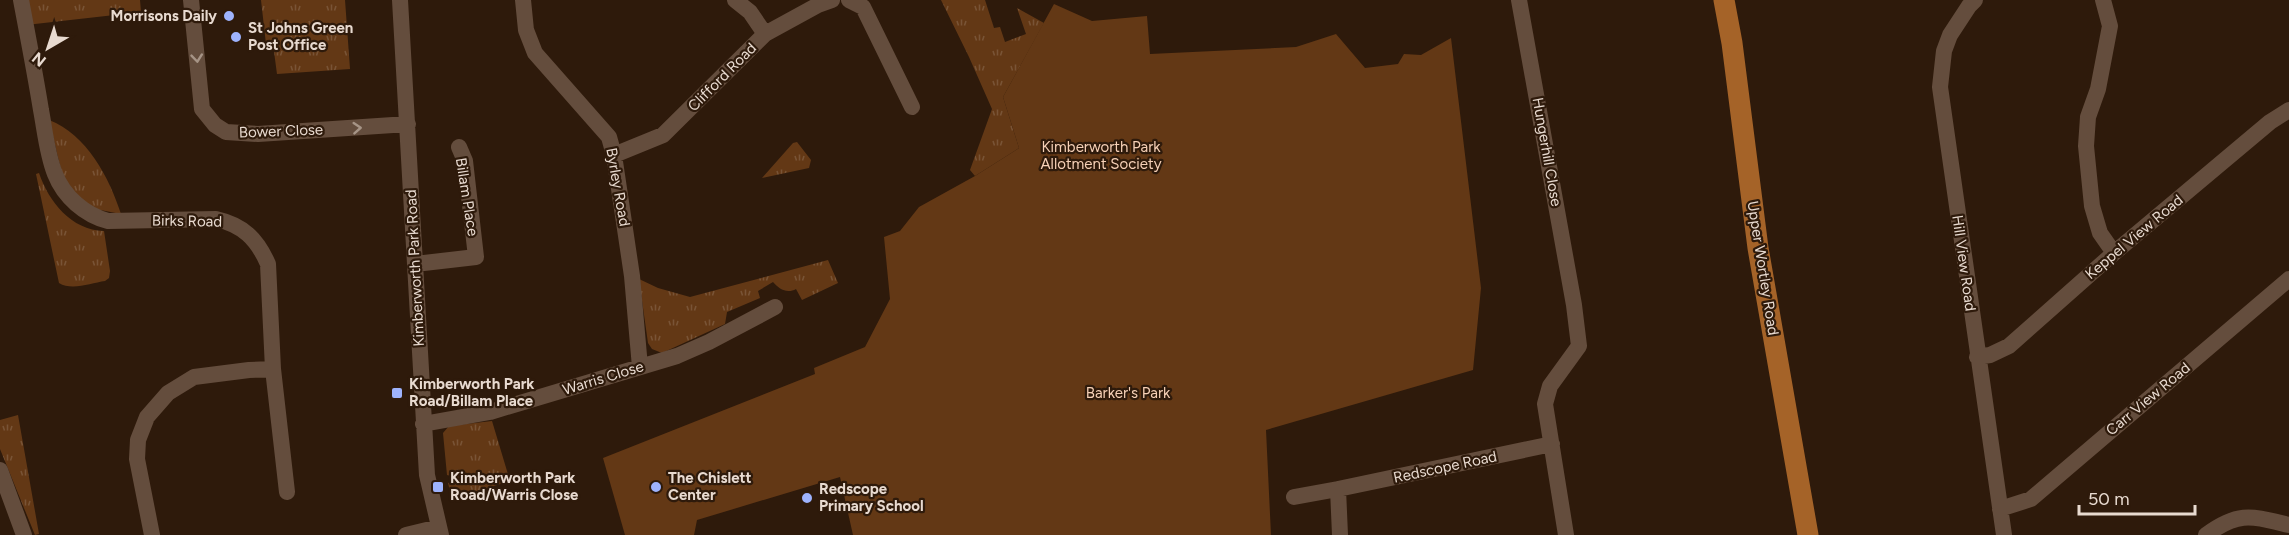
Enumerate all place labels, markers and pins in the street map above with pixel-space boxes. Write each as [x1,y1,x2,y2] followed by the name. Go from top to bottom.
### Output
[111,7,217,25] place label: Morrisons Daily
[222,9,236,23] marker: Morrisons Daily
[248,19,353,54] place label: St Johns Green Post Office
[229,30,243,44] marker: St Johns Green Post Office
[409,375,534,410] place label: Kimberworth Park Road/Billam Place
[390,386,404,400] marker: Kimberworth Park Road/Billam Place
[450,469,579,504] place label: Kimberworth Park Road/Warris Close
[668,469,752,504] place label: The Chislett Center
[431,480,445,494] marker: Kimberworth Park Road/Warris Close
[649,480,663,494] marker: The Chislett Center
[819,480,924,515] place label: Redscope Primary School
[800,491,814,505] marker: Redscope Primary School

